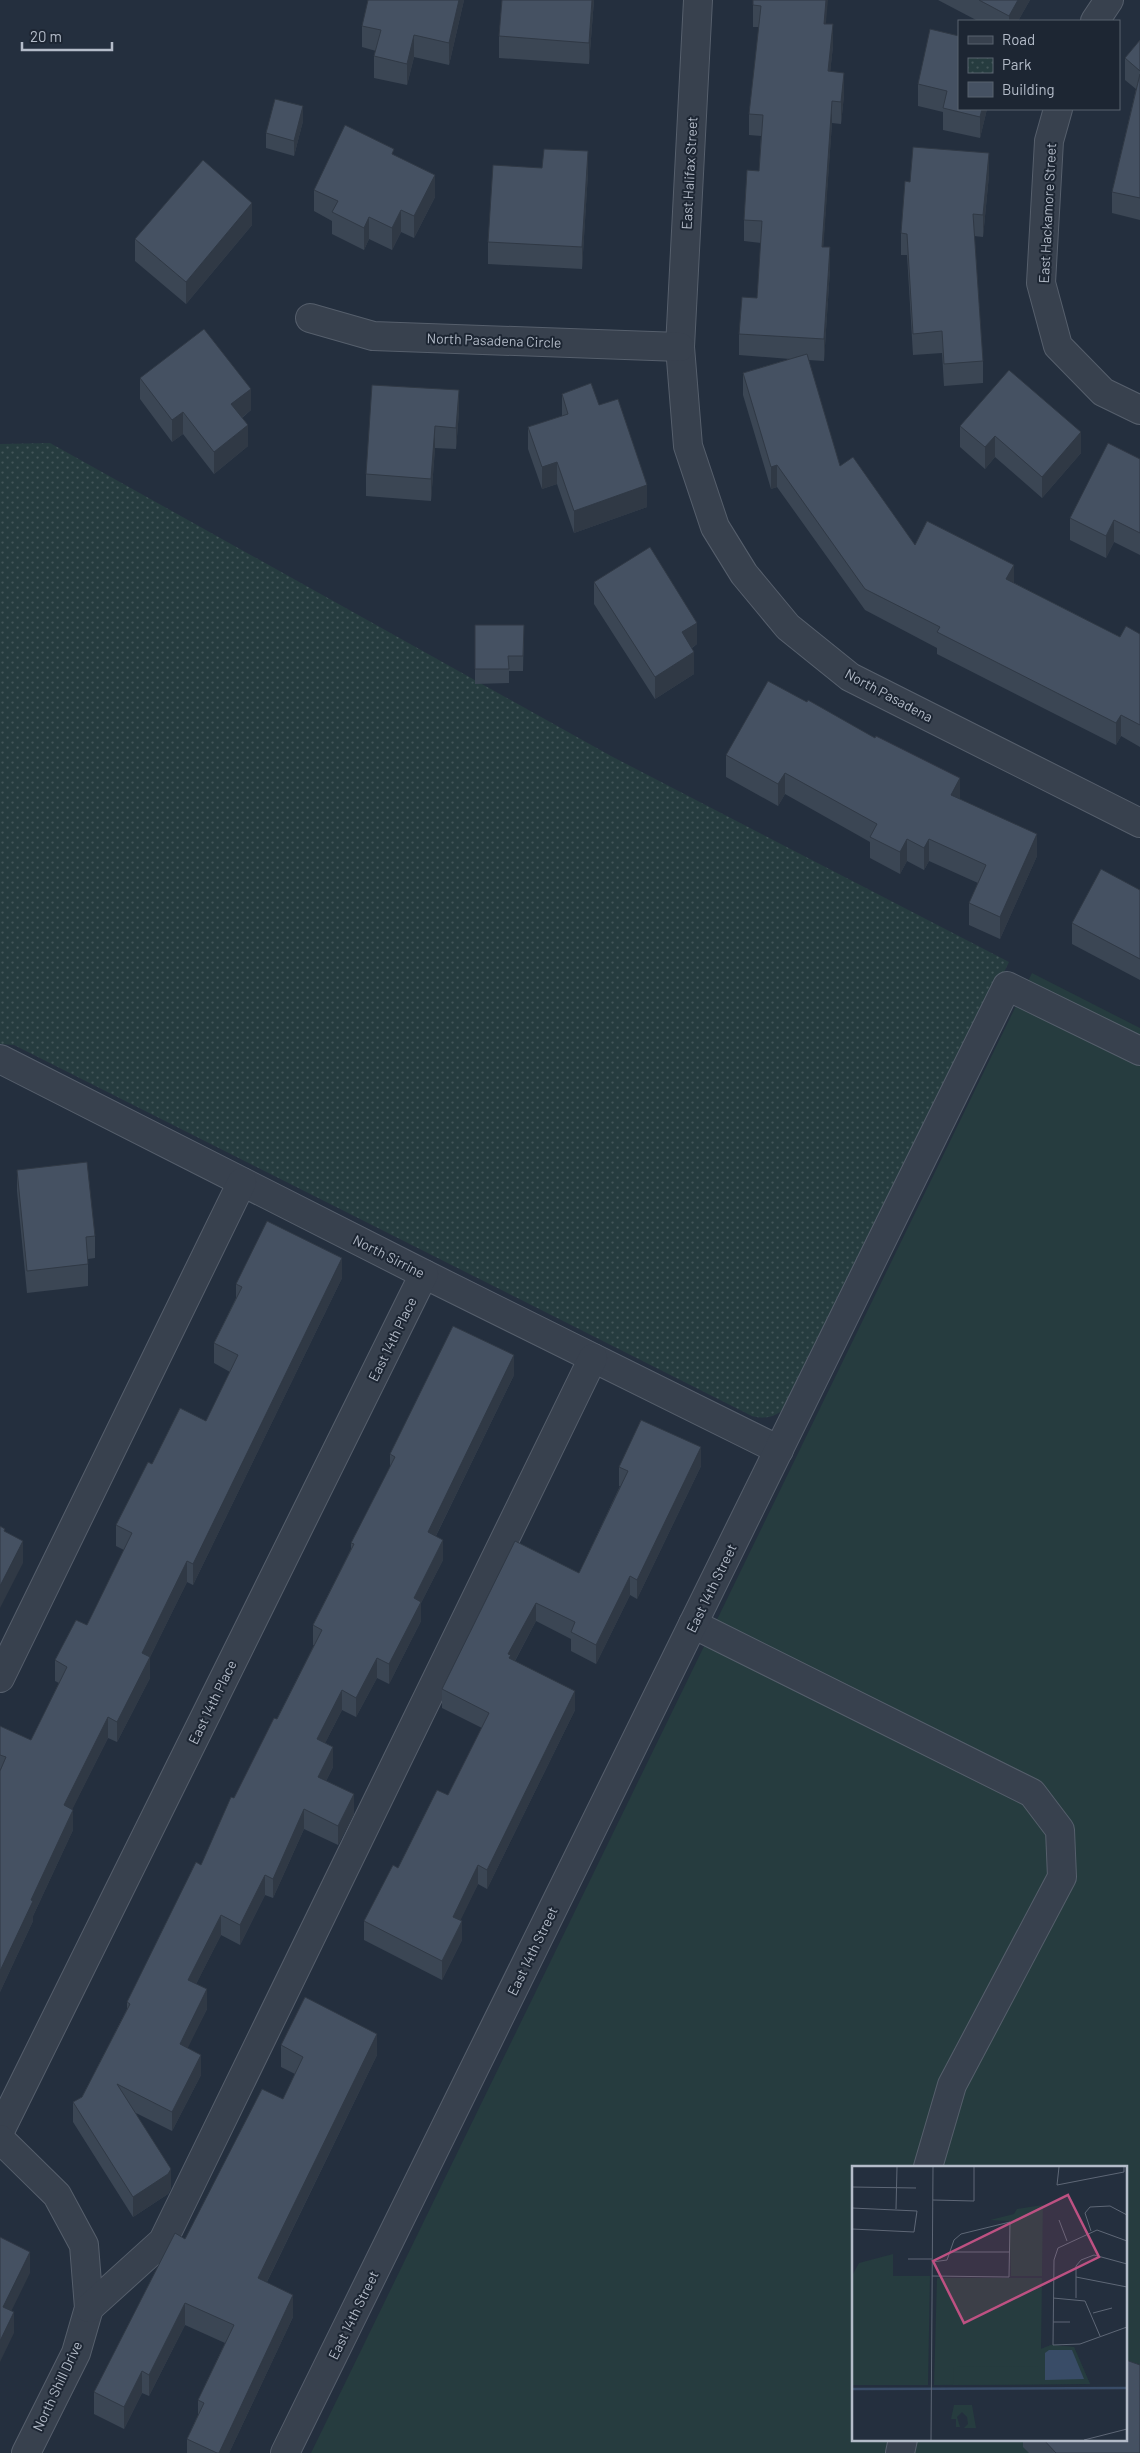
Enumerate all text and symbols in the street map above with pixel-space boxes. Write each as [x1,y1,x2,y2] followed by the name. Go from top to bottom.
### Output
[22,20,112,52] scale bar
[958,20,1120,110] legend
[30,27,62,45] text: 20 m
[1002,30,1035,48] text: Road
[1002,55,1032,73] text: Park
[1002,80,1055,98] text: Building
[678,116,700,230] street label: East Halifax Street
[1035,142,1059,284] street label: East Hackamore Street
[426,329,562,351] street label: North Pasadena Circle
[842,665,936,725] street label: North Pasadena
[350,1231,428,1281] street label: North Sirrine
[364,1294,420,1384] street label: East 14th Place
[682,1541,740,1635] street label: East 14th Street
[184,1657,240,1747] street label: East 14th Place
[503,1904,561,1998] street label: East 14th Street
[852,2166,1128,2440] inset map
[324,2268,382,2362] street label: East 14th Street
[29,2338,85,2434] street label: North Shill Drive

